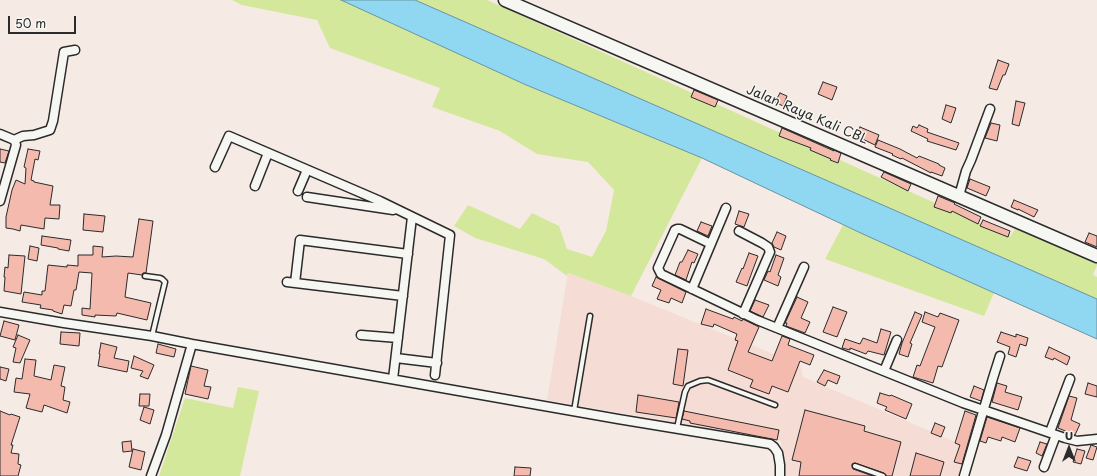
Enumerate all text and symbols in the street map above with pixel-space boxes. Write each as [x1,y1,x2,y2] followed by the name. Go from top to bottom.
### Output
[10,8,78,34] scale bar
[15,14,46,32] text: 50 m
[744,82,870,148] street label: Jalan Raya Kali CBL
[1065,427,1073,444] text: U
[1049,428,1089,468] north arrow

